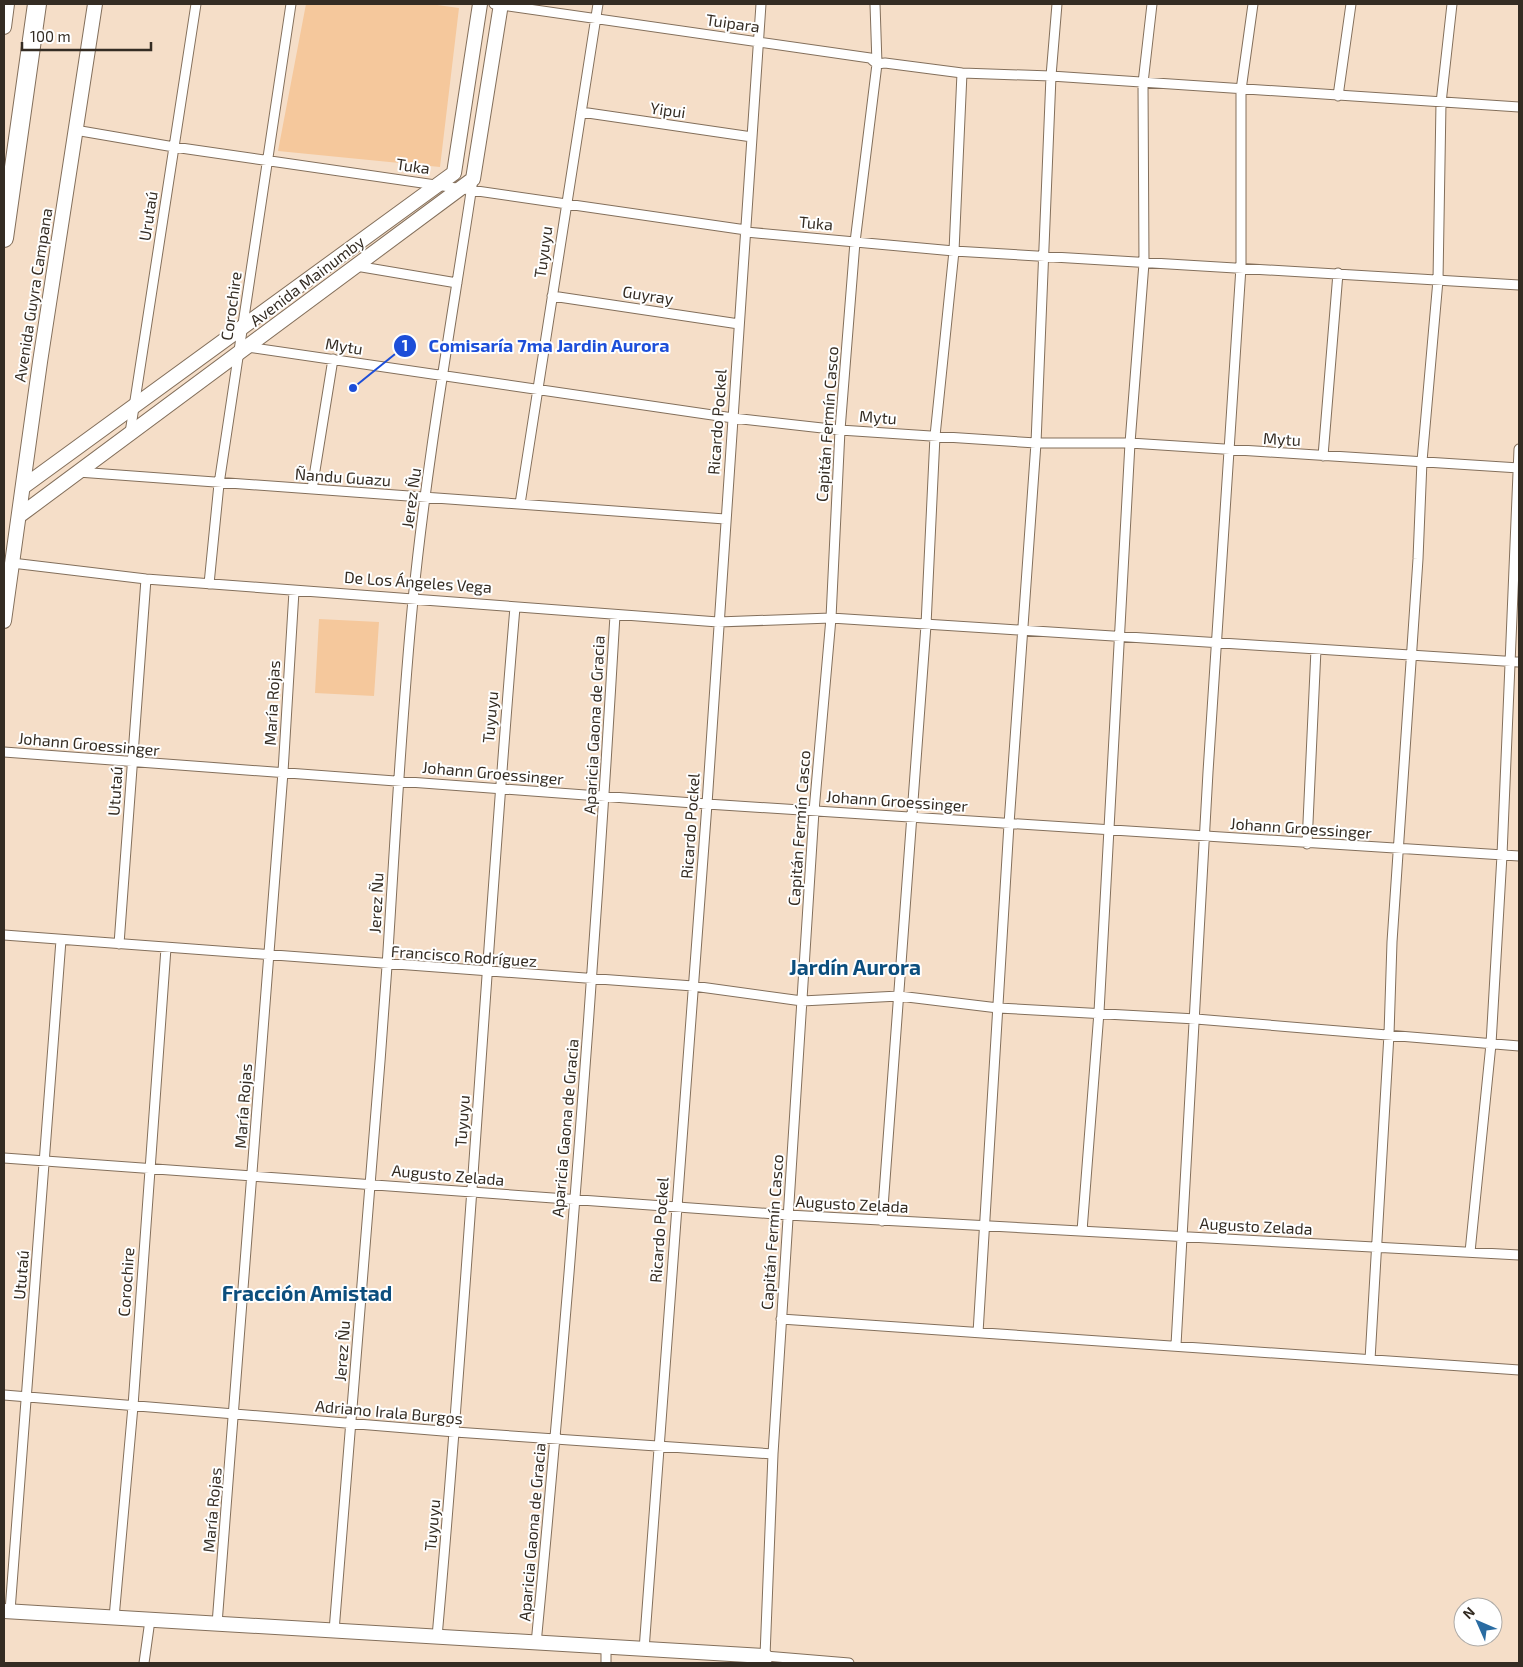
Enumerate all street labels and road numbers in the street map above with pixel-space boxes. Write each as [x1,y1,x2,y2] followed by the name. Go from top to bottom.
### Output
[705,9,761,36] street label: Tuipara
[649,98,687,121] street label: Yipui
[395,154,431,177] street label: Tuka
[134,190,161,242] street label: Urutaú
[9,207,56,383] street label: Avenida Guyra Campana
[798,212,834,233] street label: Tuka
[529,225,556,279] street label: Tuyuyu
[246,231,368,330] street label: Avenida Mainumby
[216,270,245,342] street label: Corochire
[621,281,675,308] street label: Guyray
[324,333,364,358] street label: Mytu
[812,346,841,502] street label: Capitán Fermín Casco
[703,368,730,476] street label: Ricardo Pockel
[859,406,898,427] street label: Mytu
[1263,428,1301,449] street label: Mytu
[294,464,392,489] street label: Ñandu Guazu
[397,466,424,529] street label: Jerez Ñu
[343,567,493,596] street label: De Los Ángeles Vega
[579,635,608,815] street label: Aparicia Gaona de Gracia
[260,660,284,746] street label: María Rojas
[478,690,501,744] street label: Tuyuyu
[17,728,161,759] street label: Johann Groessinger
[784,750,813,906] street label: Capitán Fermín Casco
[421,757,565,788] street label: Johann Groessinger
[103,765,126,817] street label: Ututaú
[676,772,703,880] street label: Ricardo Pockel
[825,786,969,815] street label: Johann Groessinger
[1229,813,1373,842] street label: Johann Groessinger
[364,872,387,934] street label: Jerez Ñu
[390,941,538,970] street label: Francisco Rodríguez
[547,1038,582,1218] street label: Aparicia Gaona de Gracia
[230,1063,256,1149] street label: María Rojas
[450,1094,473,1148] street label: Tuyuyu
[757,1154,786,1310] street label: Capitán Fermín Casco
[391,1160,505,1189] street label: Augusto Zelada
[645,1176,672,1284] street label: Ricardo Pockel
[795,1191,909,1216] street label: Augusto Zelada
[1199,1213,1313,1238] street label: Augusto Zelada
[114,1247,137,1317] street label: Corochire
[9,1249,32,1301] street label: Ututaú
[330,1320,353,1382] street label: Jerez Ñu
[314,1396,464,1427] street label: Adriano Irala Burgos
[514,1442,549,1622] street label: Aparicia Gaona de Gracia
[198,1467,226,1553] street label: María Rojas
[420,1498,443,1552] street label: Tuyuyu

